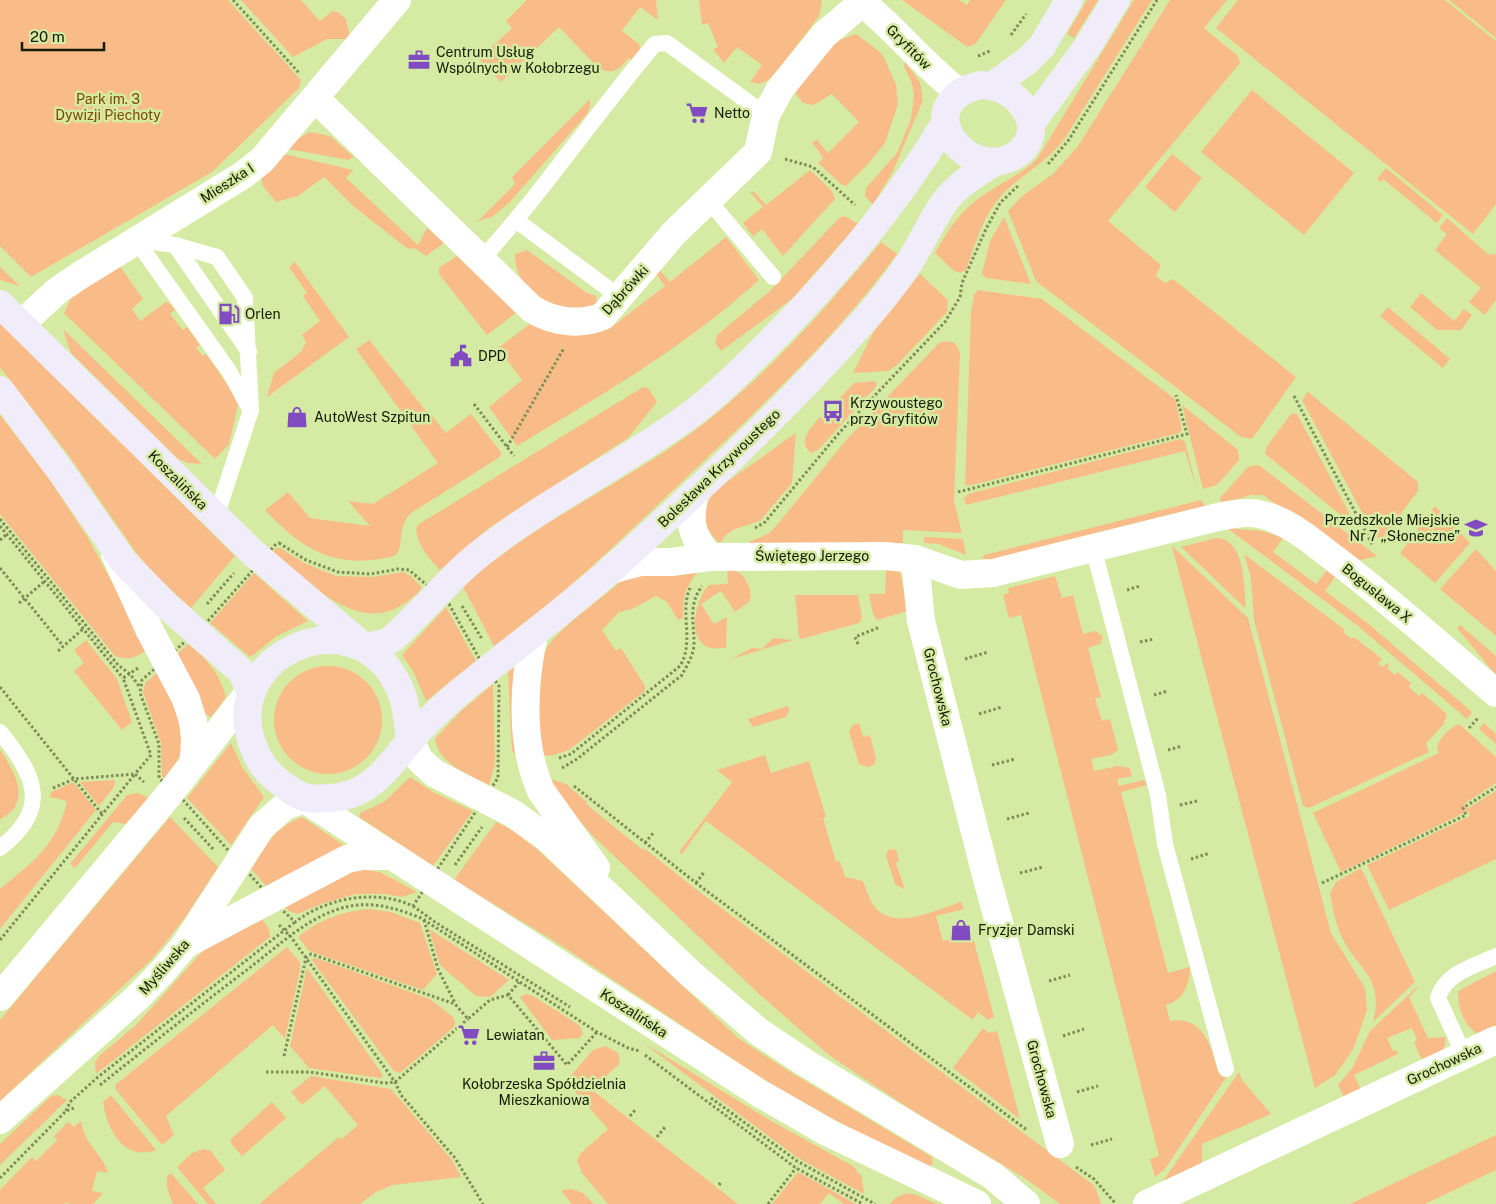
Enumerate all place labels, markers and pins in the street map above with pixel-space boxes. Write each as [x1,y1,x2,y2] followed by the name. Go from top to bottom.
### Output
[436,44,600,76] place label: Centrum Usług Wspólnych w Kołobrzegu
[406,47,432,73] office icon: Centrum Usług Wspólnych w Kołobrzegu
[684,100,710,126] supermarket icon: Netto
[714,105,750,121] place label: Netto
[216,301,242,327] fuel station icon: Orlen
[245,306,281,322] place label: Orlen
[448,343,474,369] public building icon: DPD
[478,348,506,364] place label: DPD
[850,395,943,427] place label: Krzywoustego przy Gryfitów
[820,398,846,424] bus stop icon: Krzywoustego przy Gryfitów
[284,404,310,430] shop icon: AutoWest Szpitun
[314,409,430,425] place label: AutoWest Szpitun
[1324,512,1460,544] place label: Przedszkole Miejskie Nr 7 „Słoneczne”
[1463,515,1489,541] school or university icon: Przedszkole Miejskie Nr 7 „Słoneczne”
[948,917,974,943] shop icon: Fryzjer Damski
[978,922,1075,938] place label: Fryzjer Damski
[456,1022,482,1048] supermarket icon: Lewiatan
[486,1027,545,1043] place label: Lewiatan
[531,1048,557,1074] office icon: Kołobrzeska Spółdzielnia Mieszkaniowa
[462,1076,626,1108] place label: Kołobrzeska Spółdzielnia Mieszkaniowa

